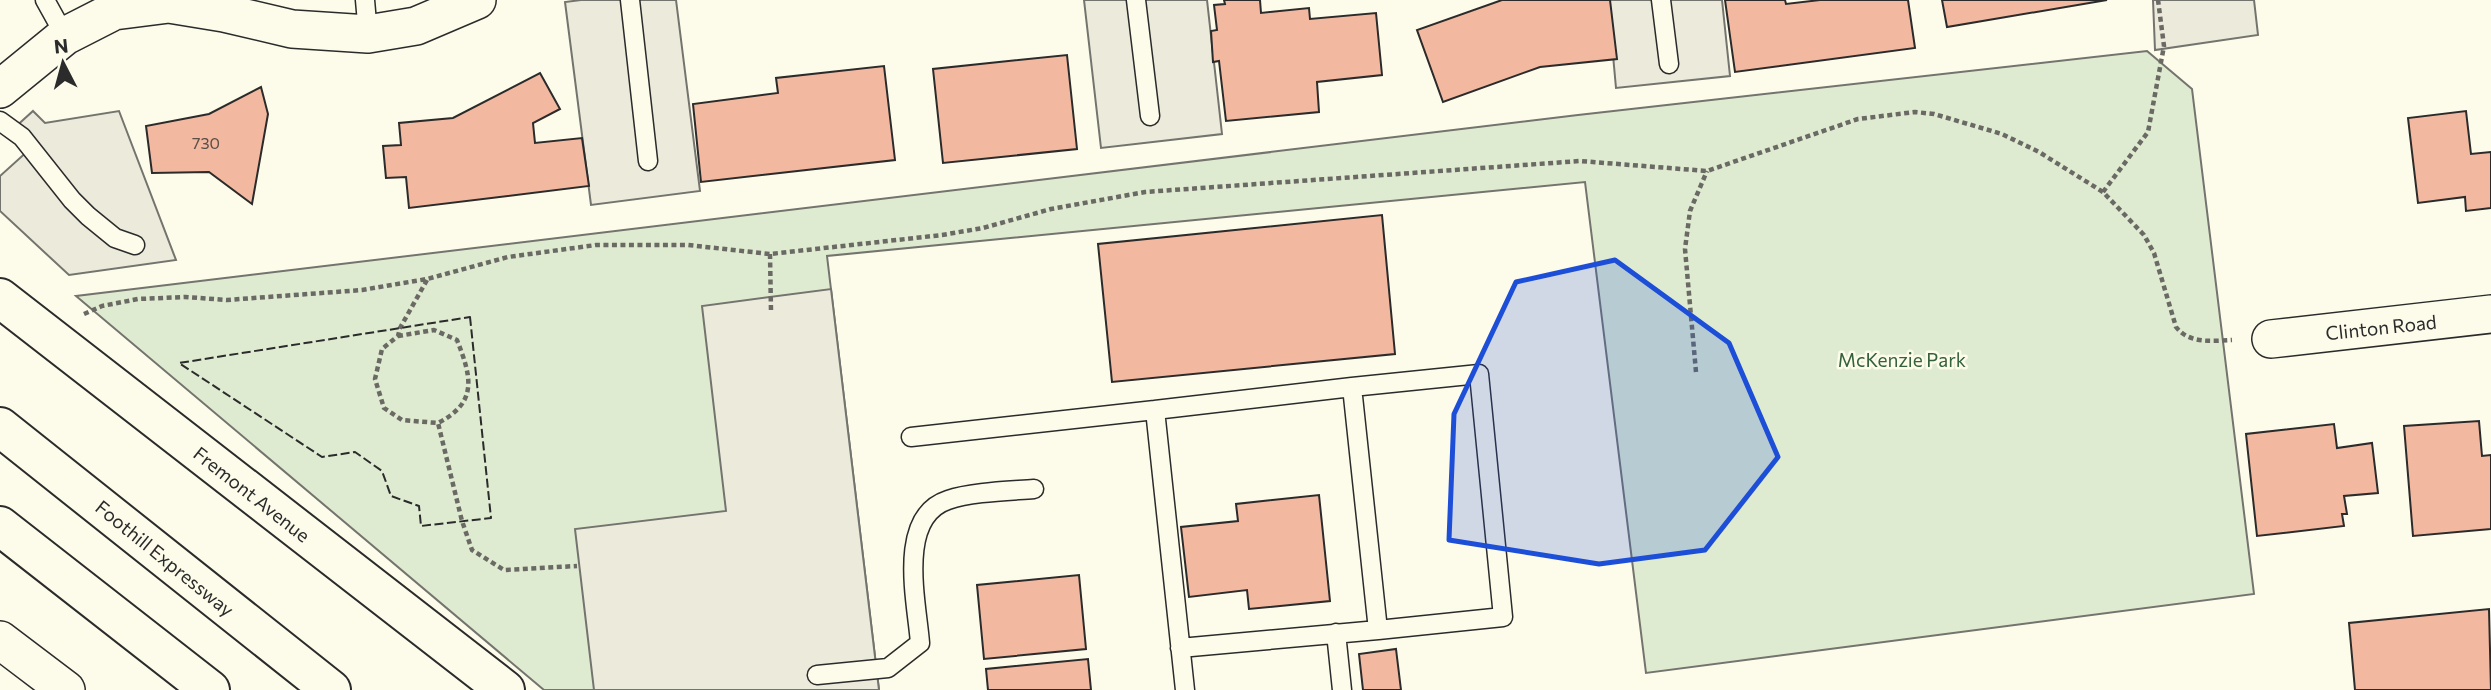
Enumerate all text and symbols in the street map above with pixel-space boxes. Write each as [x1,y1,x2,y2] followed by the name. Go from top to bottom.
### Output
[28,28,98,98] north arrow
[53,33,69,58] text: N
[192,133,220,152] house number: 730
[2324,310,2438,344] street label: Clinton Road
[1838,348,1966,371] park label: McKenzie Park
[189,441,315,547] street label: Fremont Avenue
[91,495,239,621] street label: Foothill Expressway

